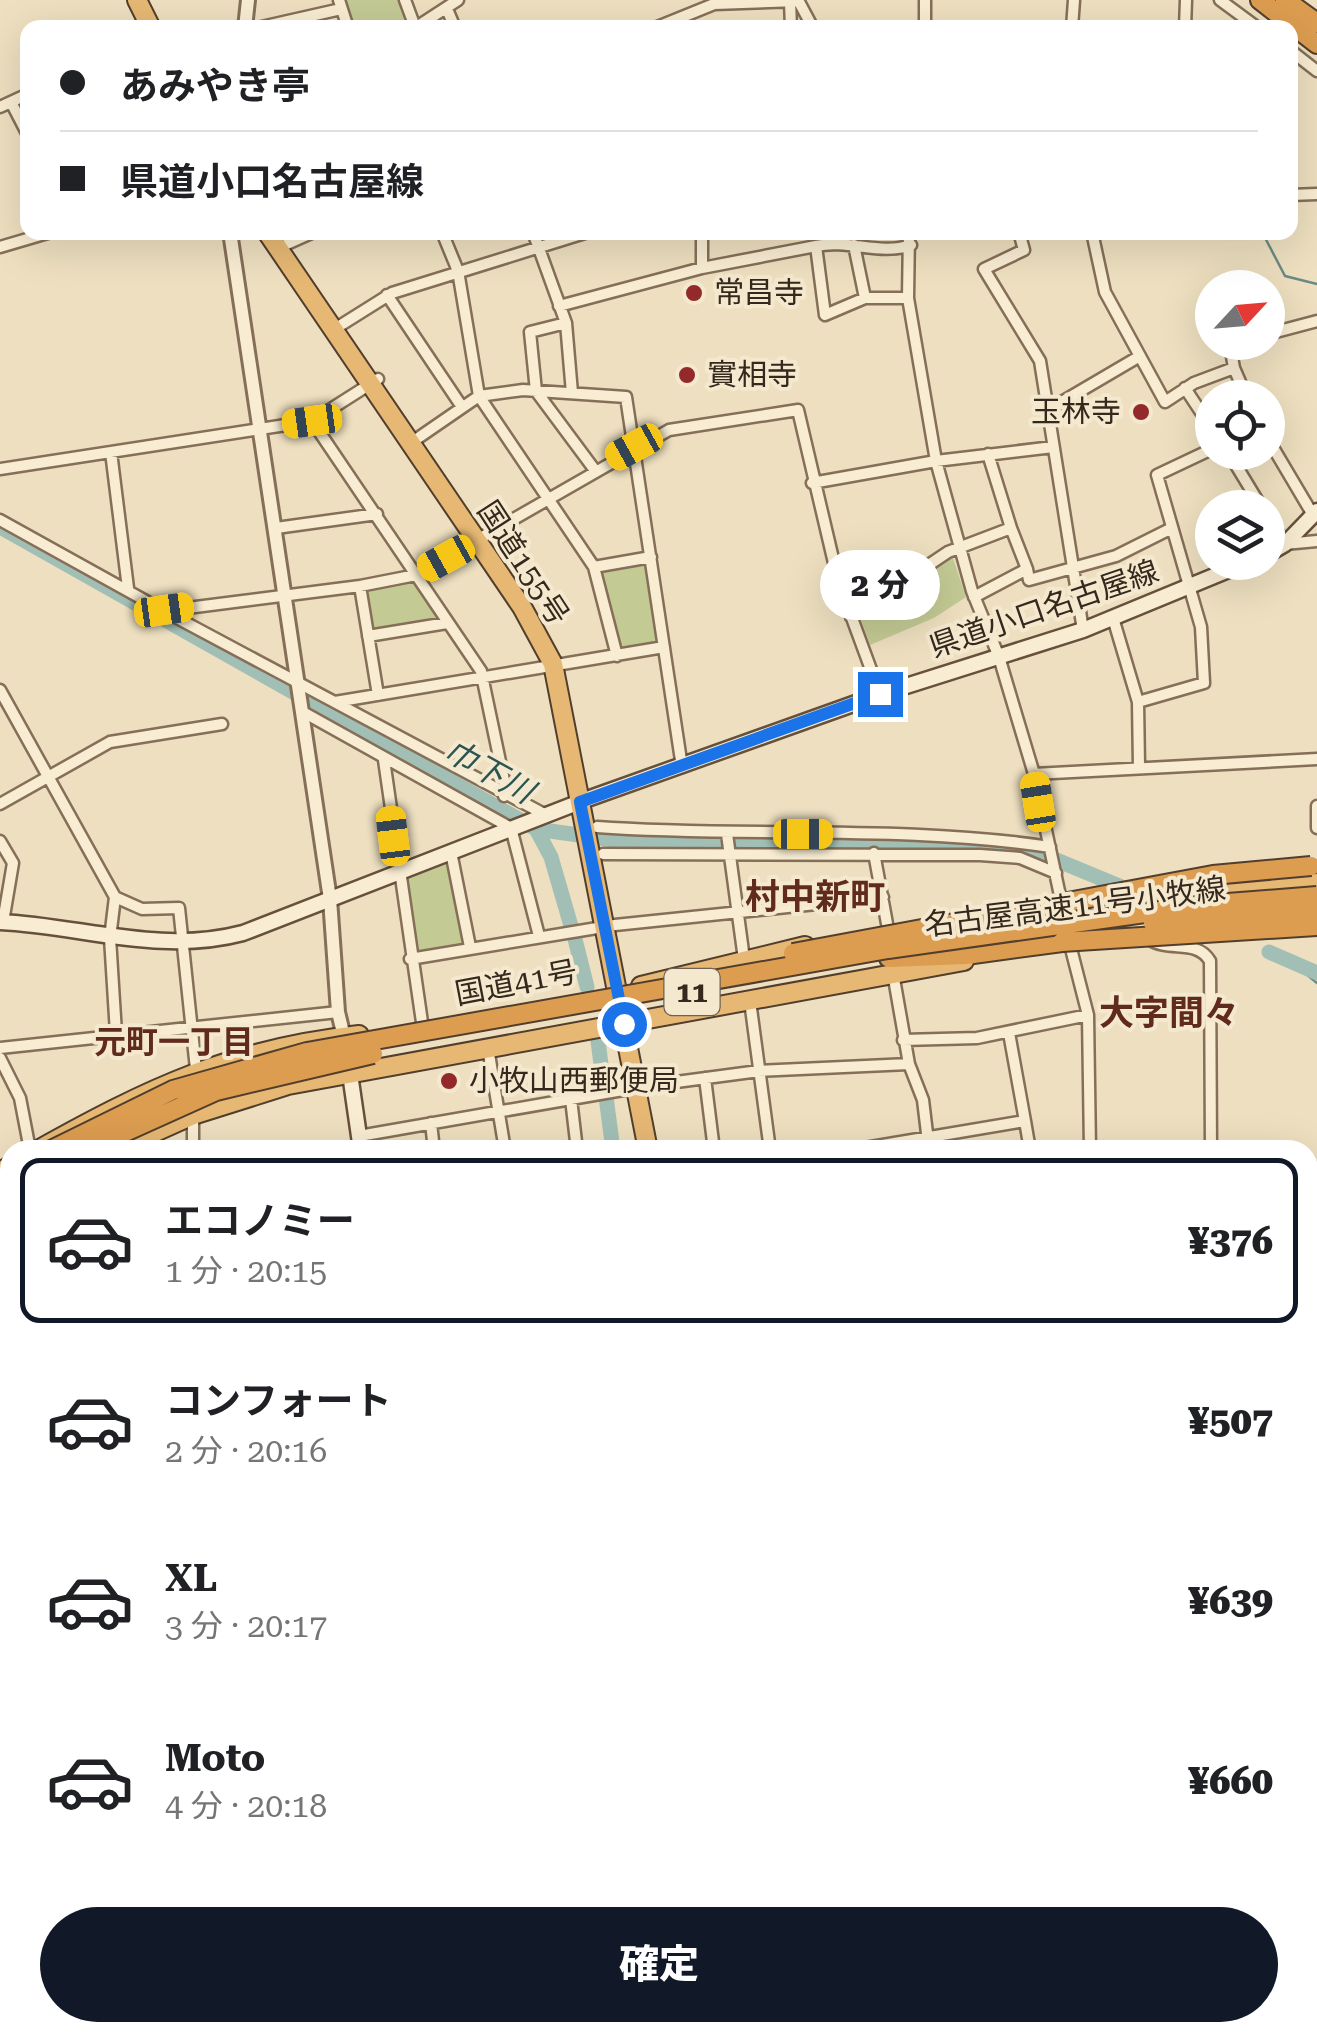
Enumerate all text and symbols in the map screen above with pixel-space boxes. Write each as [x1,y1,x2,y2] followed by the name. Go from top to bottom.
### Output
[120,64,310,108] text: あみやき亭
[120,160,424,204] text: 県道小口名古屋線
[1195,270,1285,360] north arrow
[1195,270,1285,580] map controls
[714,275,804,310] place label: 常昌寺
[683,282,705,304] marker: 常昌寺
[707,357,797,392] place label: 實相寺
[676,364,698,386] marker: 實相寺
[1195,380,1285,470] button: locate
[1031,394,1121,429] place label: 玉林寺
[1130,401,1152,423] marker: 玉林寺
[280,402,344,440] car
[600,419,668,475] car
[1195,490,1285,580] button: layers
[471,494,576,631] street label: 国道155号
[412,530,480,586] car
[820,549,940,619] callout: 2 分
[925,553,1163,664] street label: 県道小口名古屋線
[851,566,909,604] text: 2 分
[132,591,196,629] car
[858,672,903,717] route end
[438,731,543,812] water label: 巾下川
[1018,770,1058,834] car
[374,804,412,868] car
[773,819,833,849] car
[922,871,1228,942] street label: 名古屋高速11号小牧線
[745,877,885,918] district label: 村中新町
[452,954,580,1011] street label: 国道41号
[664,969,720,1015] road number: 11
[1099,993,1239,1034] district label: 大字間々
[602,1002,647,1047] route start
[94,1023,254,1061] district label: 元町一丁目
[469,1063,679,1098] place label: 小牧山西郵便局
[438,1070,460,1092] marker: 小牧山西郵便局
[45,1196,135,1286] icon: car
[165,1199,355,1243] text: エコノミー
[1188,1219,1273,1263] text: ¥376
[165,1252,327,1290] text: 1 分 · 20:15
[45,1376,135,1466] icon: car
[165,1379,392,1423] text: コンフォート
[1188,1399,1273,1443] text: ¥507
[165,1432,327,1470] text: 2 分 · 20:16
[45,1556,135,1646] icon: car
[165,1556,217,1600] text: XL
[1188,1579,1273,1623] text: ¥639
[165,1607,327,1645] text: 3 分 · 20:17
[45,1736,135,1826] icon: car
[165,1736,265,1780] text: Moto
[1188,1759,1273,1803] text: ¥660
[165,1787,327,1825] text: 4 分 · 20:18
[40,1907,1278,2022] button: 確定

